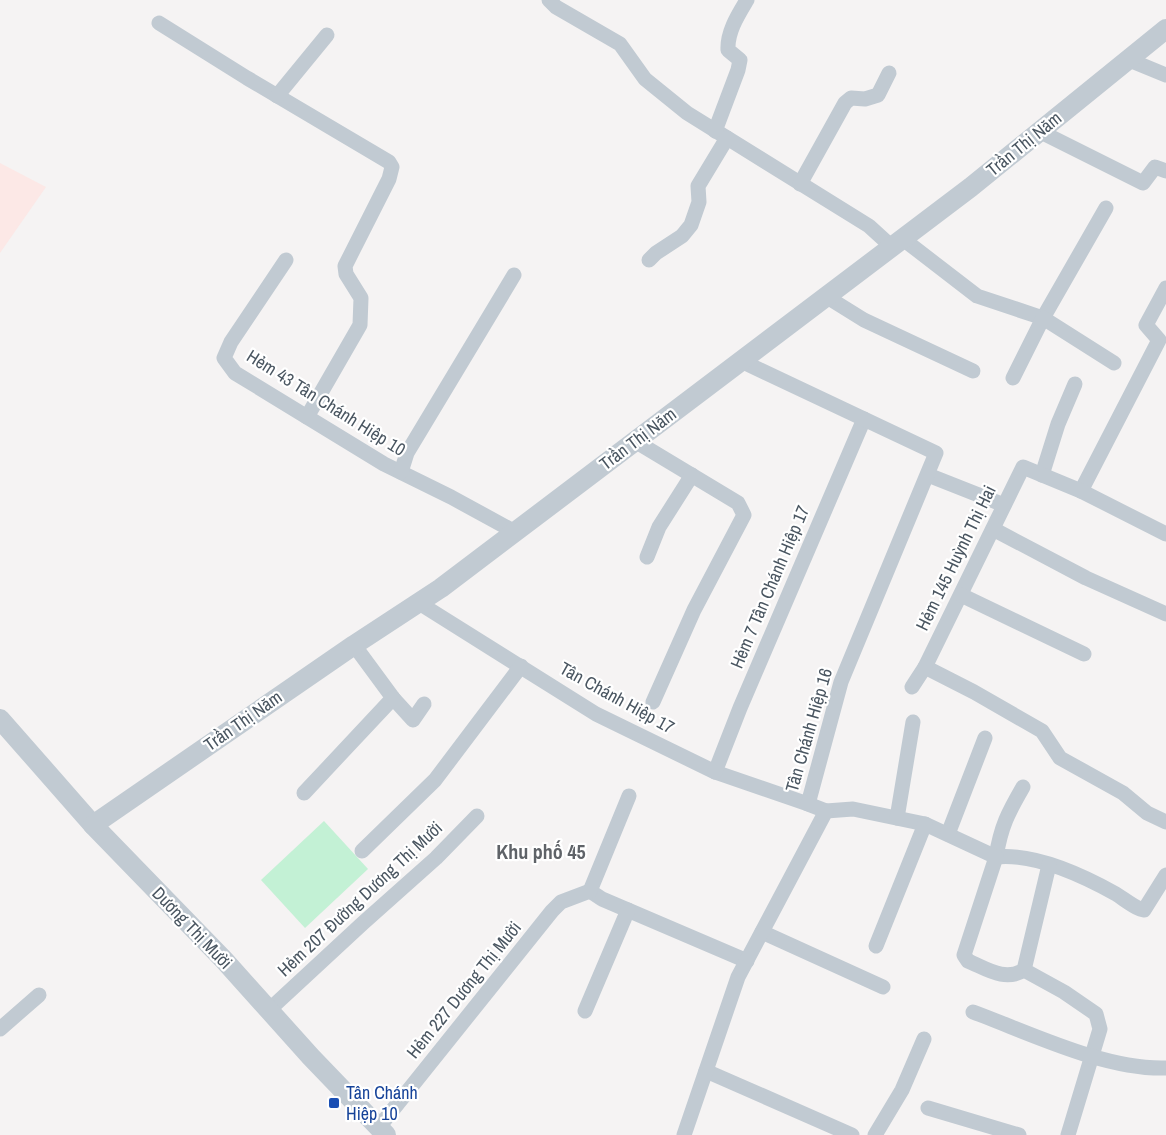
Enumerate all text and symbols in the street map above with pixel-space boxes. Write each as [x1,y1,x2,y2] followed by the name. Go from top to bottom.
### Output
[981,105,1067,182] street label: Trần Thị Năm
[242,343,410,462] street label: Hẻm 43 Tân Chánh Hiệp 10
[594,401,681,476] street label: Trần Thị Năm
[909,481,1002,635] street label: Hẻm 145 Huỳnh Thị Hai
[724,501,815,672] street label: Hẻm 7 Tân Chánh Hiệp 17
[555,656,679,739] street label: Tân Chánh Hiệp 17
[779,665,838,795] street label: Tân Chánh Hiệp 16
[199,684,287,757] street label: Trần Thị Năm
[272,815,448,982] street label: Hẻm 207 Đường Dương Thị Mười
[496,838,586,865] district label: Khu phố 45
[147,881,238,974] street label: Dương Thị Mười
[401,916,527,1063] street label: Hẻm 227 Dương Thị Mười
[346,1080,418,1126] place label: Tân Chánh Hiệp 10
[327,1096,341,1110] marker: Tân Chánh Hiệp 10

